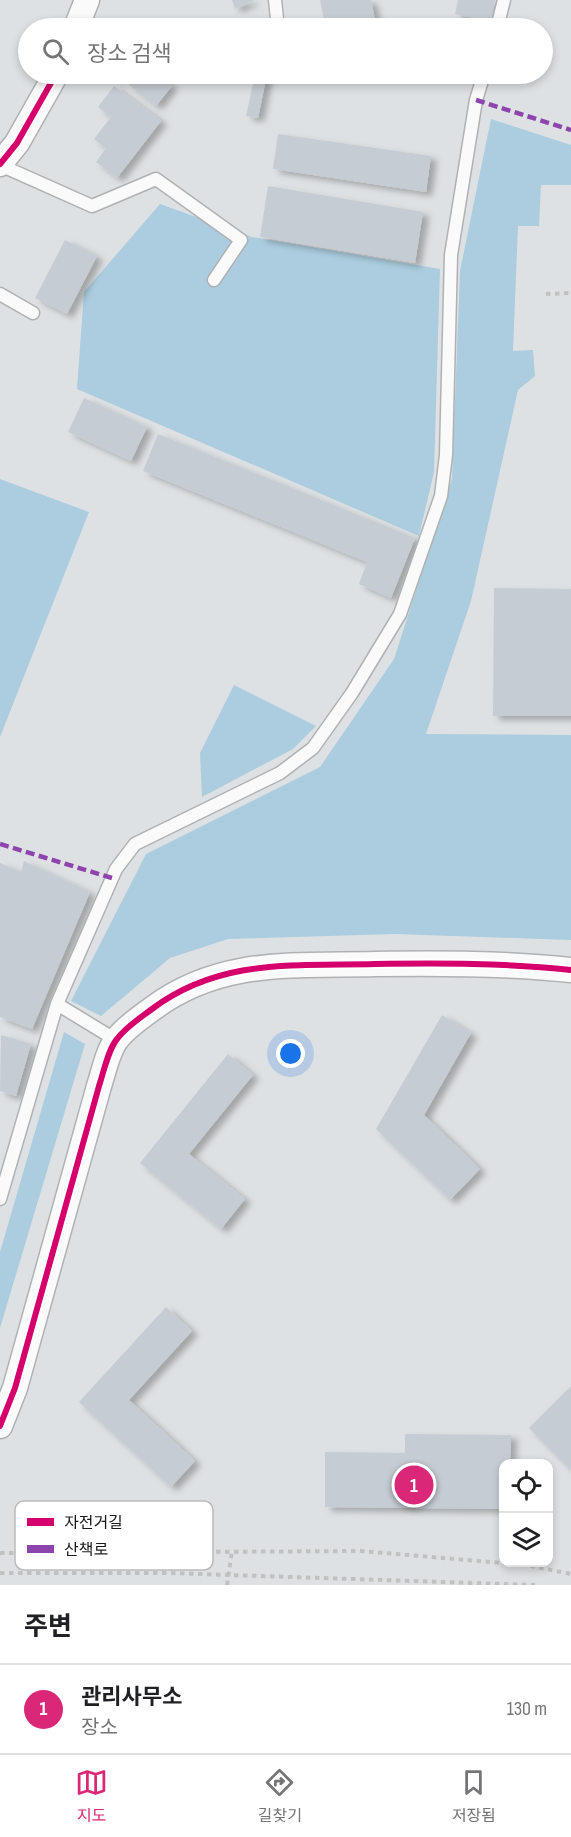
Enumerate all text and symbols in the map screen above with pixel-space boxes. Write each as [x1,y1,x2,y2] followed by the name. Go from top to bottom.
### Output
[18,18,553,84] search box
[39,35,72,68] icon: search
[87,41,171,68] text: 장소 검색
[276,1039,305,1068] your location
[499,1459,553,1567] map controls
[499,1459,553,1513] button: locate
[394,1462,434,1508] pin: 1
[15,1501,213,1570] legend
[499,1513,553,1567] button: layers
[64,1514,123,1533] text: 자전거길
[64,1541,108,1560] text: 산책로
[24,1612,72,1643] text: 주변
[81,1684,182,1711] text: 관리사무소
[40,1697,47,1721] text: 1
[507,1697,547,1721] text: 130 m
[81,1716,118,1740] text: 장소
[75,1766,108,1826] tab: 지도
[258,1766,302,1826] tab: 길찾기
[452,1766,496,1826] tab: 저장됨

